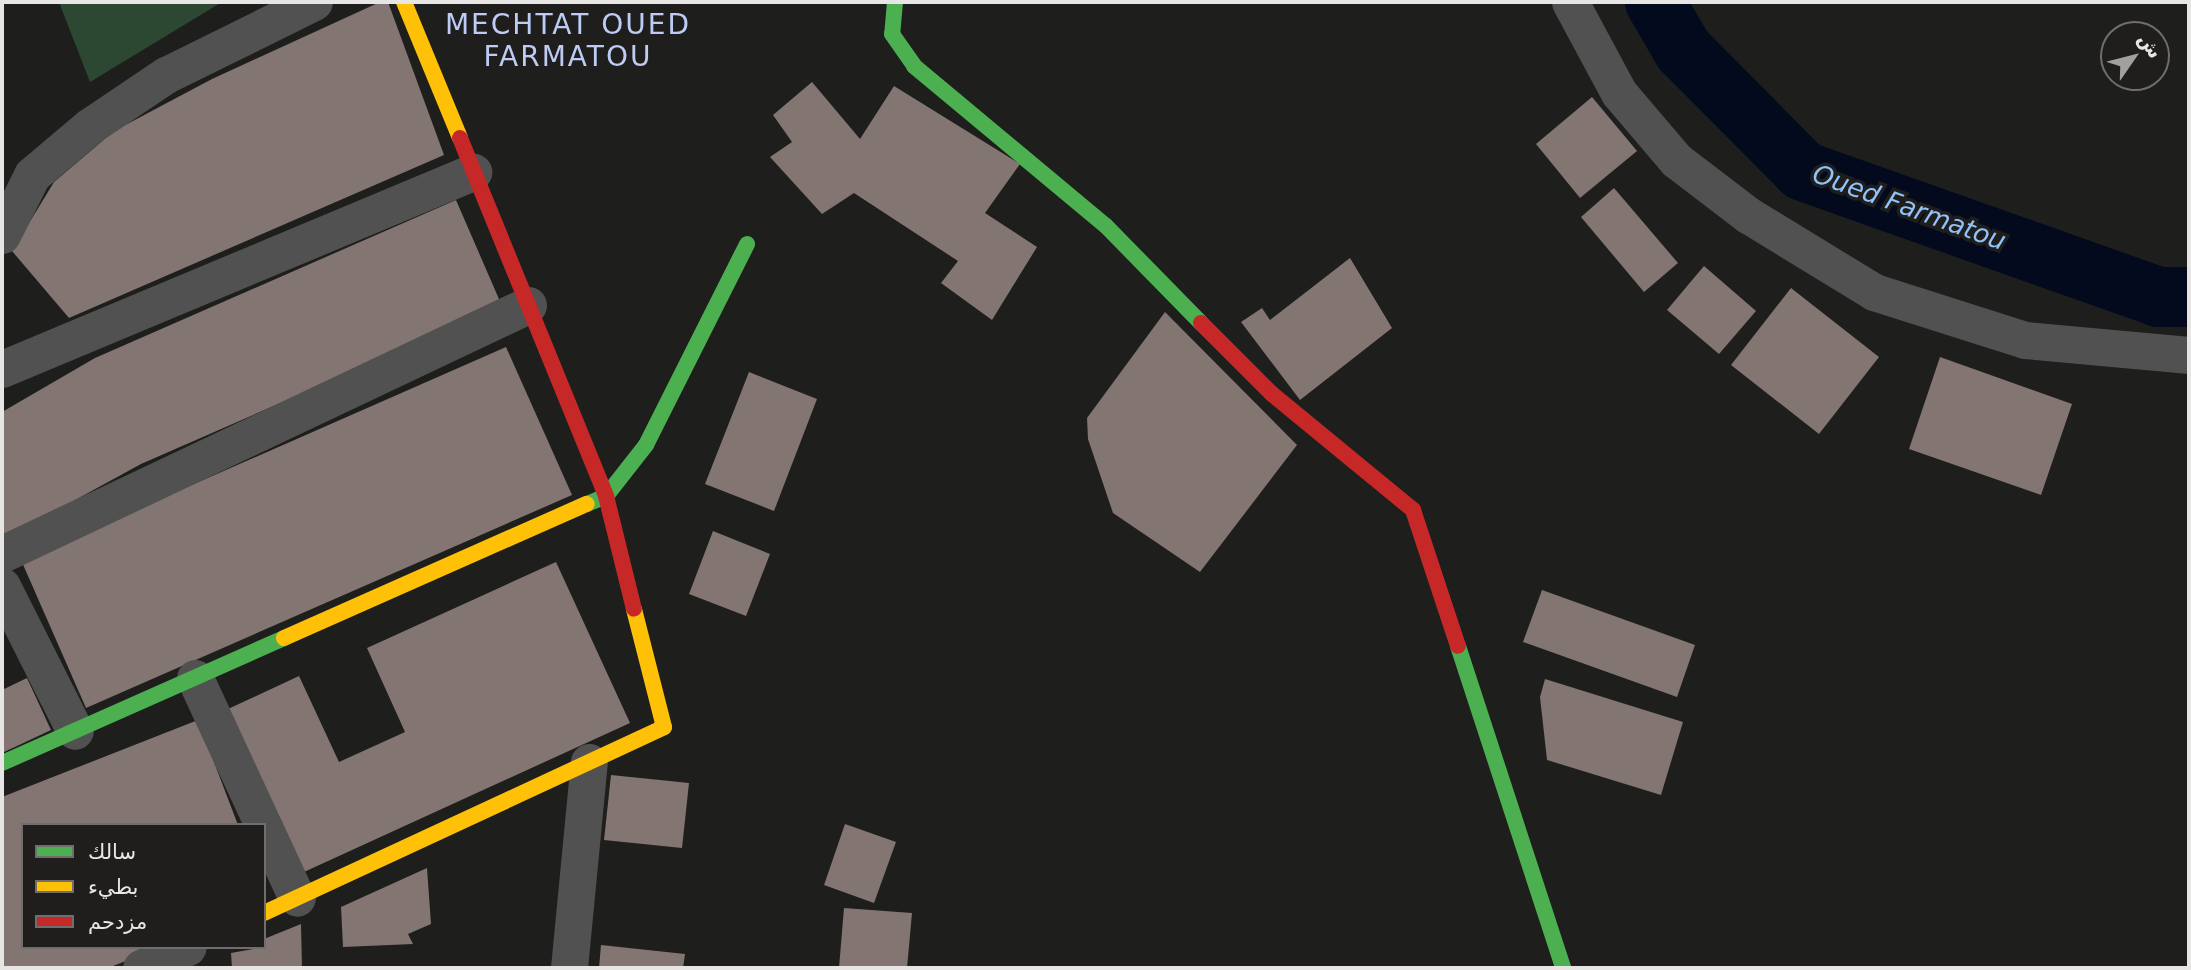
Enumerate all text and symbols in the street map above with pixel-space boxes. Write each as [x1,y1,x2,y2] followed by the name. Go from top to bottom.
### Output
[446,8,690,74] district label: MECHTAT OUED FARMATOU
[2100,21,2170,91] north arrow
[2134,28,2167,62] text: ش
[1808,159,2010,257] water label: Oued Farmatou
[21,823,266,949] legend
[88,840,136,864] text: سالك
[88,875,138,899] text: بطيء
[88,910,147,934] text: مزدحم

